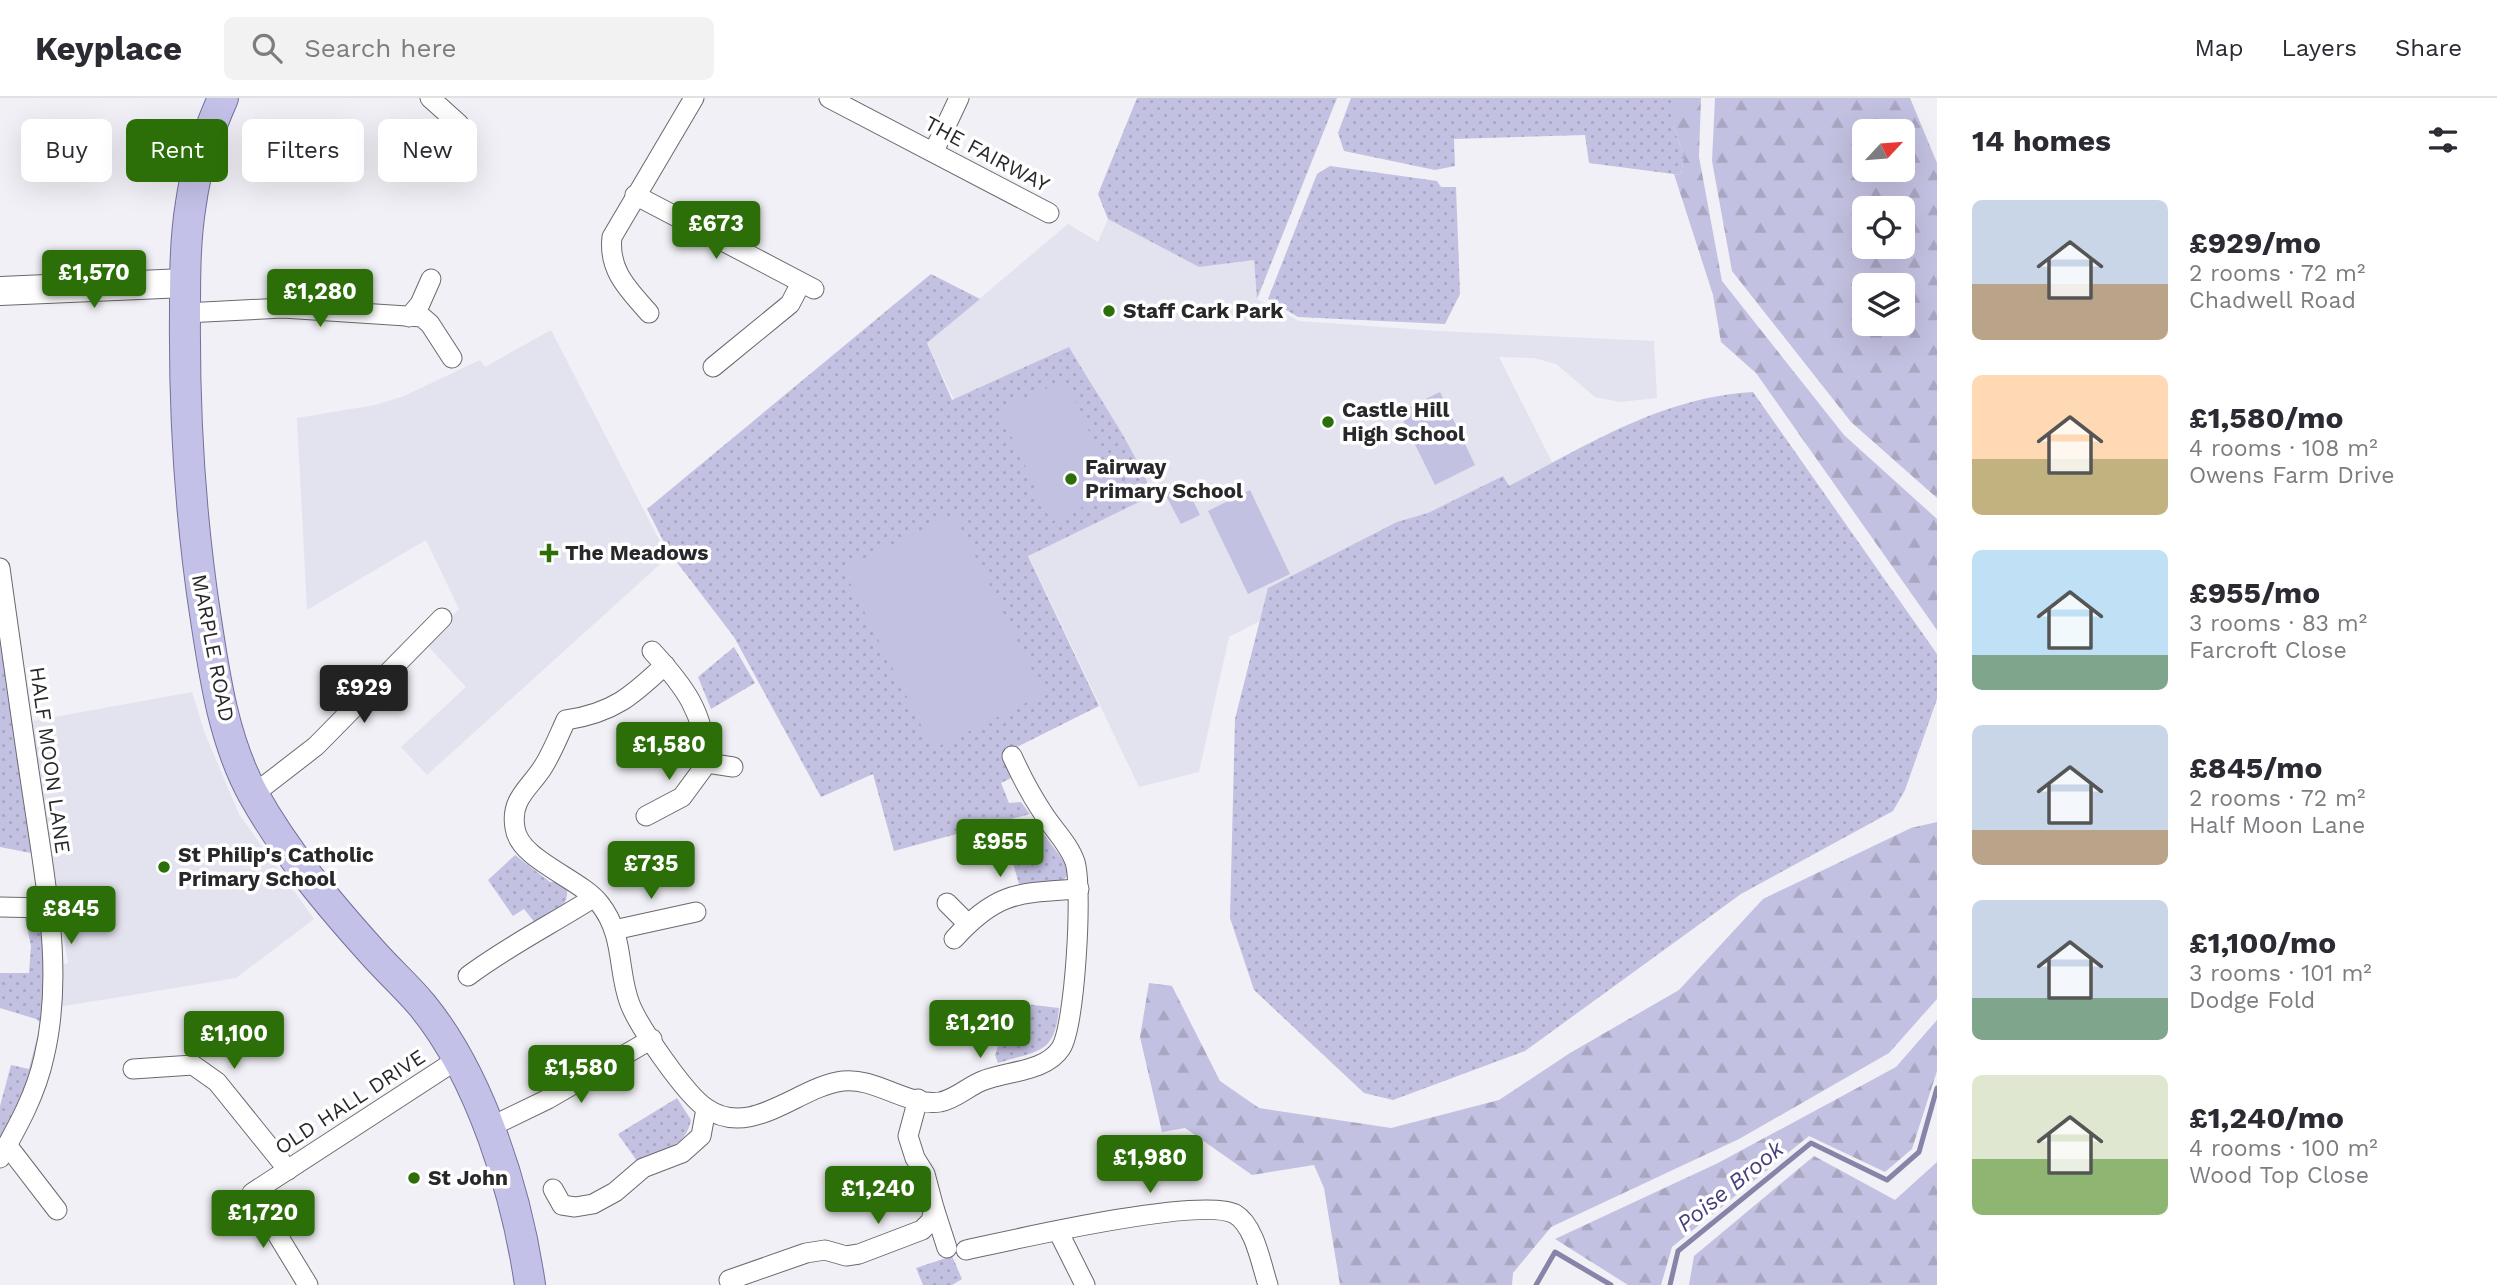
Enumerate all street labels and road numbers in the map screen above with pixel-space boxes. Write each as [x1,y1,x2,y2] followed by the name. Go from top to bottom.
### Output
[921,110,1054,197] street label: THE FAIRWAY
[187,572,240,724] street label: MARPLE ROAD
[25,665,76,855] street label: HALF MOON LANE
[270,1044,429,1159] street label: OLD HALL DRIVE

